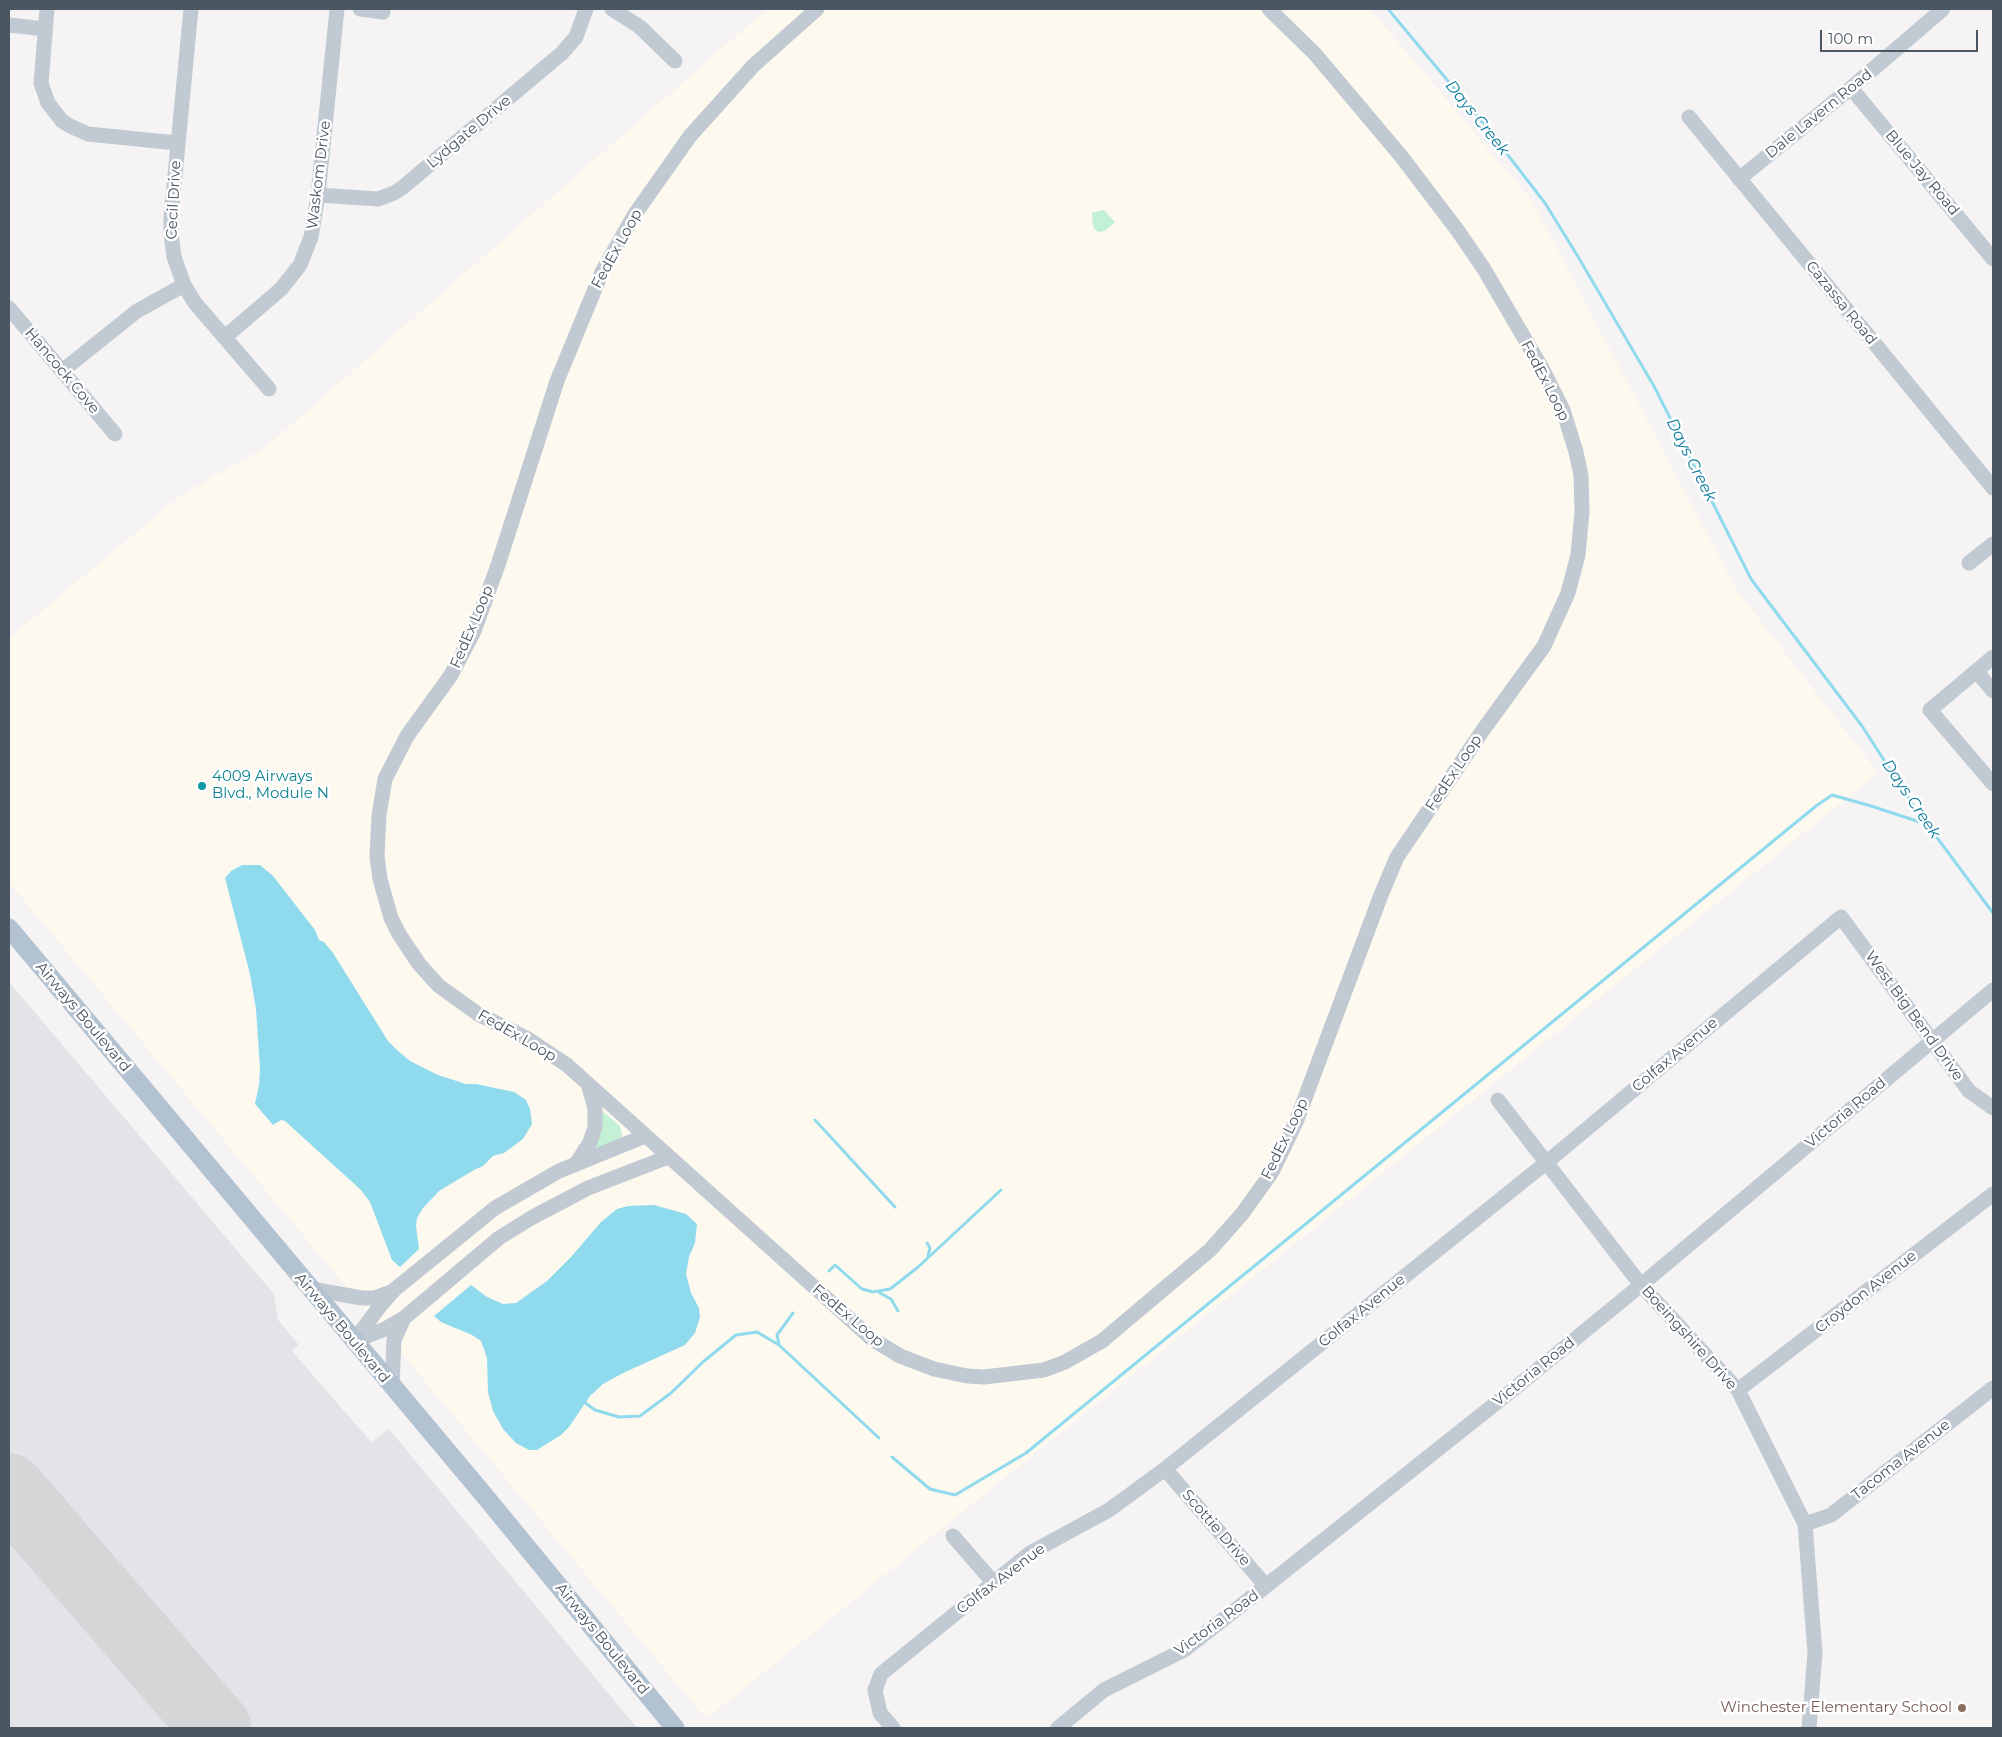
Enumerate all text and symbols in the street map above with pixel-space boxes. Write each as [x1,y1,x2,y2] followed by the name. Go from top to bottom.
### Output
[1822,20,1980,52] scale bar
[1828,29,1873,48] text: 100 m
[1762,65,1876,163] street label: Dale Lavern Road
[1441,77,1513,159] water label: Days Creek
[423,92,515,172] street label: Lydgate Drive
[303,120,335,230] street label: Waskom Drive
[1881,127,1963,219] street label: Blue Jay Road
[163,160,185,240] street label: Cecil Drive
[588,206,646,292] street label: FedEx Loop
[1802,257,1880,349] street label: Cazassa Road
[21,324,103,418] street label: Hancock Cove
[1517,338,1573,424] street label: FedEx Loop
[1662,415,1720,505] water label: Days Creek
[447,583,497,671] street label: FedEx Loop
[1422,732,1486,814] street label: FedEx Loop
[1878,756,1944,842] water label: Days Creek
[212,768,329,803] place label: 4009 Airways Blvd., Module N
[196,780,208,792] marker: 4009 Airways Blvd., Module N
[1861,948,1967,1084] street label: West Big Bend Drive
[32,958,134,1076] street label: Airways Boulevard
[474,1006,560,1066] street label: FedEx Loop
[1629,1014,1721,1096] street label: Colfax Avenue
[1802,1074,1890,1152] street label: Victoria Road
[1258,1096,1312,1182] street label: FedEx Loop
[1812,1247,1920,1337] street label: Croydon Avenue
[291,1269,393,1387] street label: Airways Boulevard
[1315,1271,1409,1351] street label: Colfax Avenue
[809,1281,887,1351] street label: FedEx Loop
[1638,1282,1740,1394] street label: Boeingshire Drive
[1490,1334,1578,1410] street label: Victoria Road
[1848,1416,1954,1504] street label: Tacoma Avenue
[1178,1486,1254,1570] street label: Scottie Drive
[953,1540,1049,1618] street label: Colfax Avenue
[552,1580,652,1698] street label: Airways Boulevard
[1171,1586,1263,1660] street label: Victoria Road
[1720,1699,1952,1717] place label: Winchester Elementary School
[1956,1702,1968,1714] marker: Winchester Elementary School

